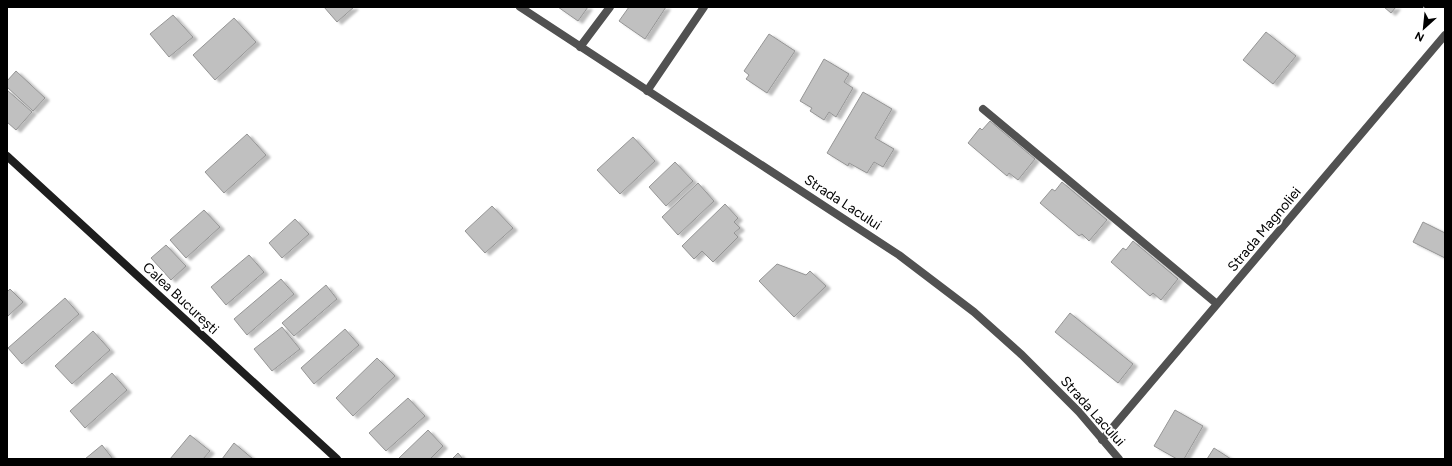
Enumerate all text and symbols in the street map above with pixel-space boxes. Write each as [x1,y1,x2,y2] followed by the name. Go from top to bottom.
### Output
[1404,8,1444,48] north arrow
[1413,29,1426,44] text: N
[801,171,884,234] street label: Strada Lacului
[1224,184,1305,275] street label: Strada Magnoliei
[139,259,222,338] street label: Calea București
[1057,373,1129,450] street label: Strada Lacului

